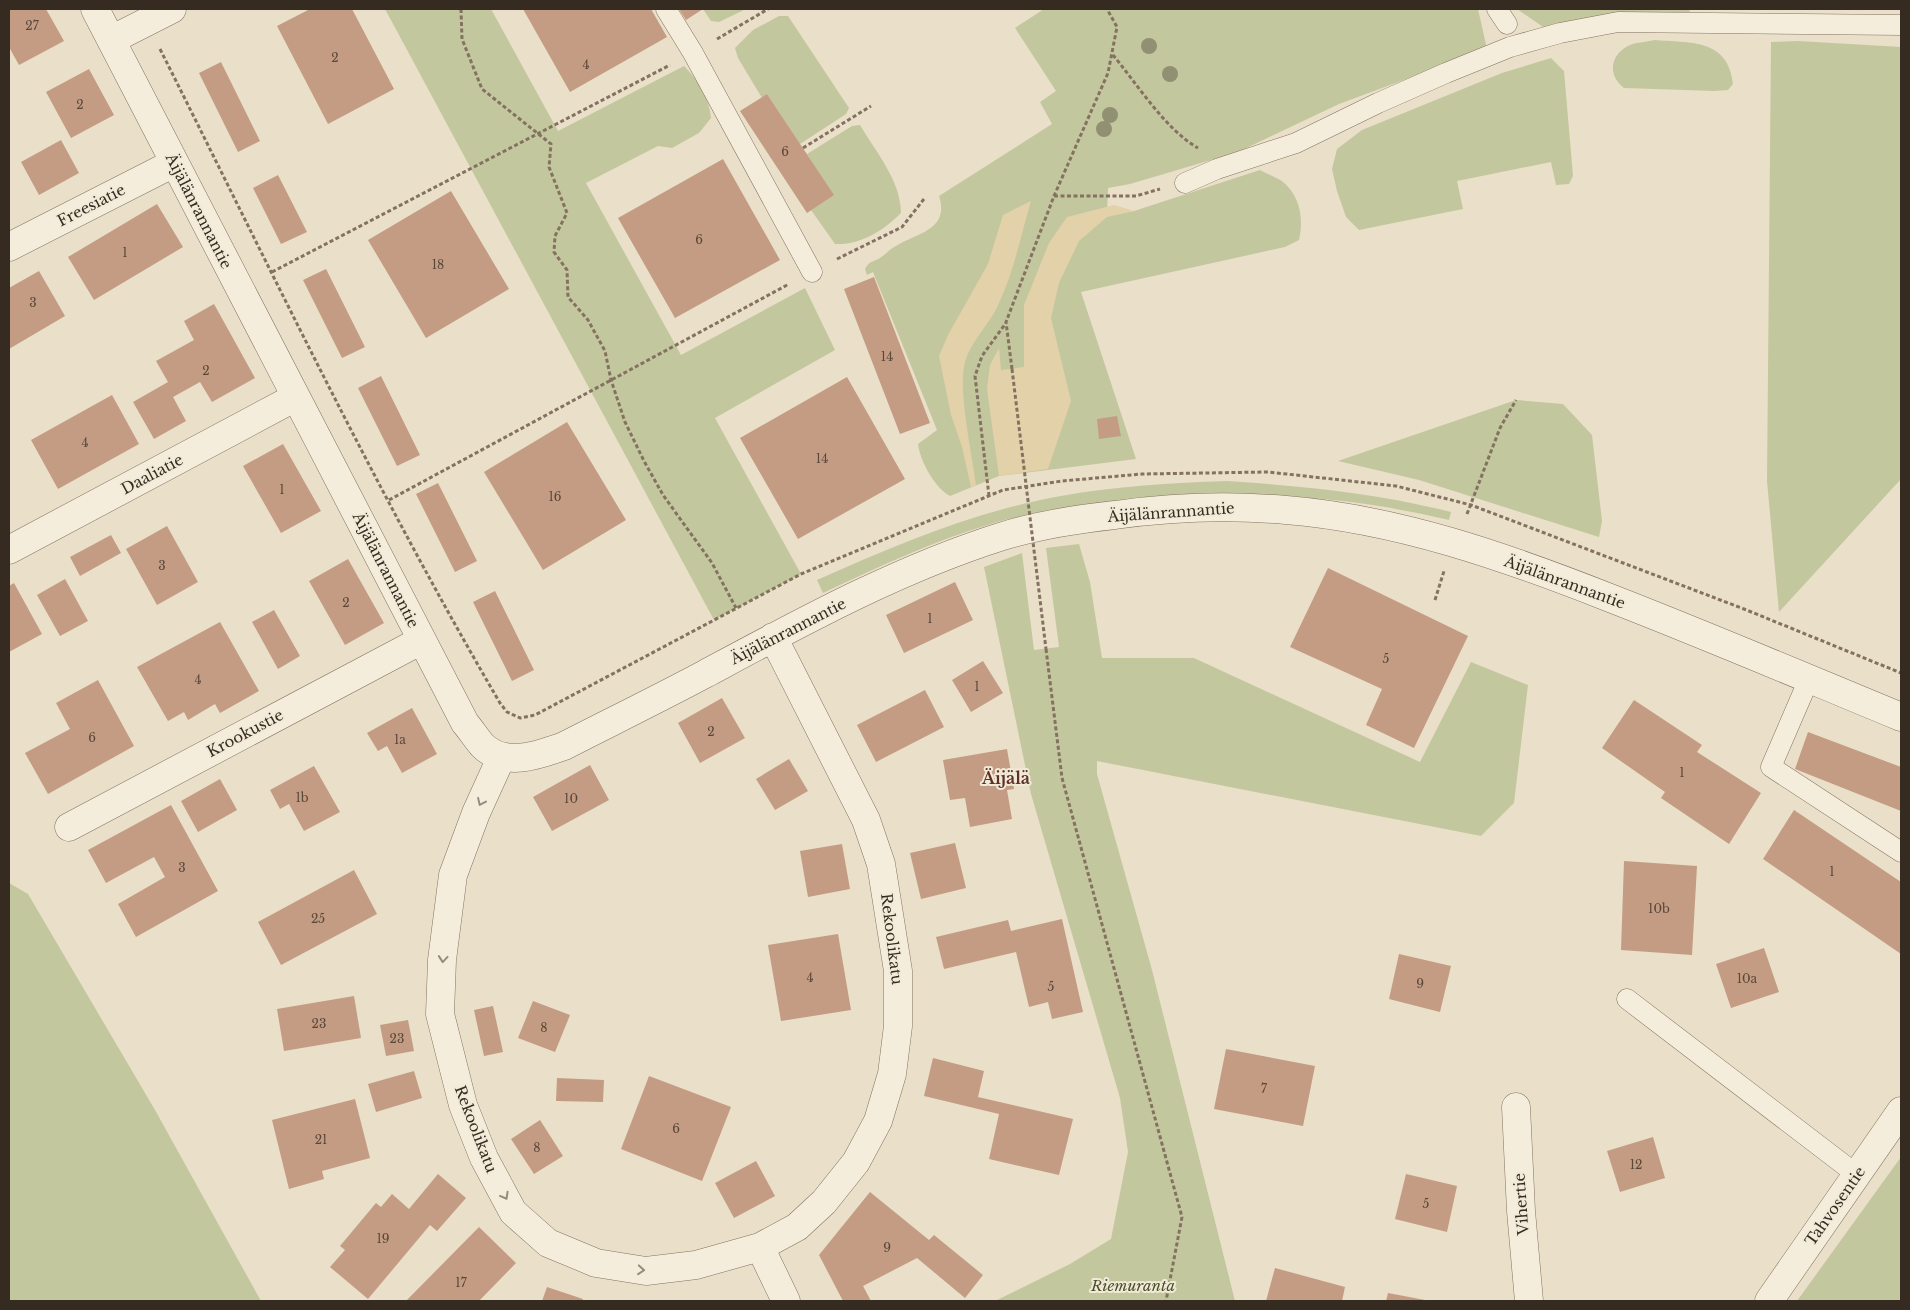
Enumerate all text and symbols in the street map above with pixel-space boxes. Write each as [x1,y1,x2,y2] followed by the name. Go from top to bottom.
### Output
[25,18,40,33] house number: 27
[331,50,339,65] house number: 2
[582,57,590,72] house number: 4
[76,97,84,112] house number: 2
[781,144,789,159] house number: 6
[161,149,236,272] street label: Äijälänrannantie
[54,180,128,230] street label: Freesiatie
[695,232,703,247] house number: 6
[122,245,128,260] house number: 1
[432,257,444,272] house number: 18
[29,295,37,310] house number: 3
[881,349,893,364] house number: 14
[202,363,210,378] house number: 2
[81,435,89,450] house number: 4
[118,450,186,498] street label: Daaliatie
[816,451,828,466] house number: 14
[279,482,285,497] house number: 1
[548,489,562,504] house number: 16
[1106,498,1235,526] street label: Äijälänrannantie
[348,508,423,631] street label: Äijälänrannantie
[1501,551,1628,613] street label: Äijälänrannantie
[158,558,166,573] house number: 3
[726,594,849,669] street label: Äijälänrannantie
[342,595,350,610] house number: 2
[927,611,933,626] house number: 1
[1383,651,1390,666] house number: 5
[194,672,202,687] house number: 4
[974,679,980,694] house number: 1
[204,705,286,761] street label: Krookustie
[707,724,715,739] house number: 2
[88,730,96,745] house number: 6
[394,732,406,747] house number: 1a
[1679,765,1685,780] house number: 1
[981,768,1030,788] district label: Äijälä
[295,790,309,805] house number: 1b
[564,791,578,806] house number: 10
[476,797,487,806] one-way arrow
[178,860,186,875] house number: 3
[1829,864,1835,879] house number: 1
[877,892,907,986] street label: Rekoolikatu
[1648,901,1670,916] house number: 10b
[311,911,325,926] house number: 25
[437,955,448,963] one-way arrow
[806,970,814,985] house number: 4
[1737,971,1758,986] house number: 10a
[1416,976,1424,991] house number: 9
[1048,979,1055,994] house number: 5
[312,1016,326,1031] house number: 23
[540,1020,548,1035] house number: 8
[390,1031,404,1046] house number: 23
[1261,1081,1268,1096] house number: 7
[451,1083,501,1175] street label: Rekoolikatu
[672,1121,680,1136] house number: 6
[315,1132,327,1147] house number: 21
[533,1140,541,1155] house number: 8
[1630,1157,1642,1172] house number: 12
[1801,1163,1869,1249] street label: Tahvosentie
[1509,1172,1533,1237] street label: Vihertie
[498,1191,508,1200] one-way arrow
[1423,1196,1430,1211] house number: 5
[376,1231,390,1246] house number: 19
[883,1240,891,1255] house number: 9
[638,1264,646,1275] one-way arrow
[455,1275,468,1290] house number: 17
[1090,1276,1175,1295] park label: Riemuranta

